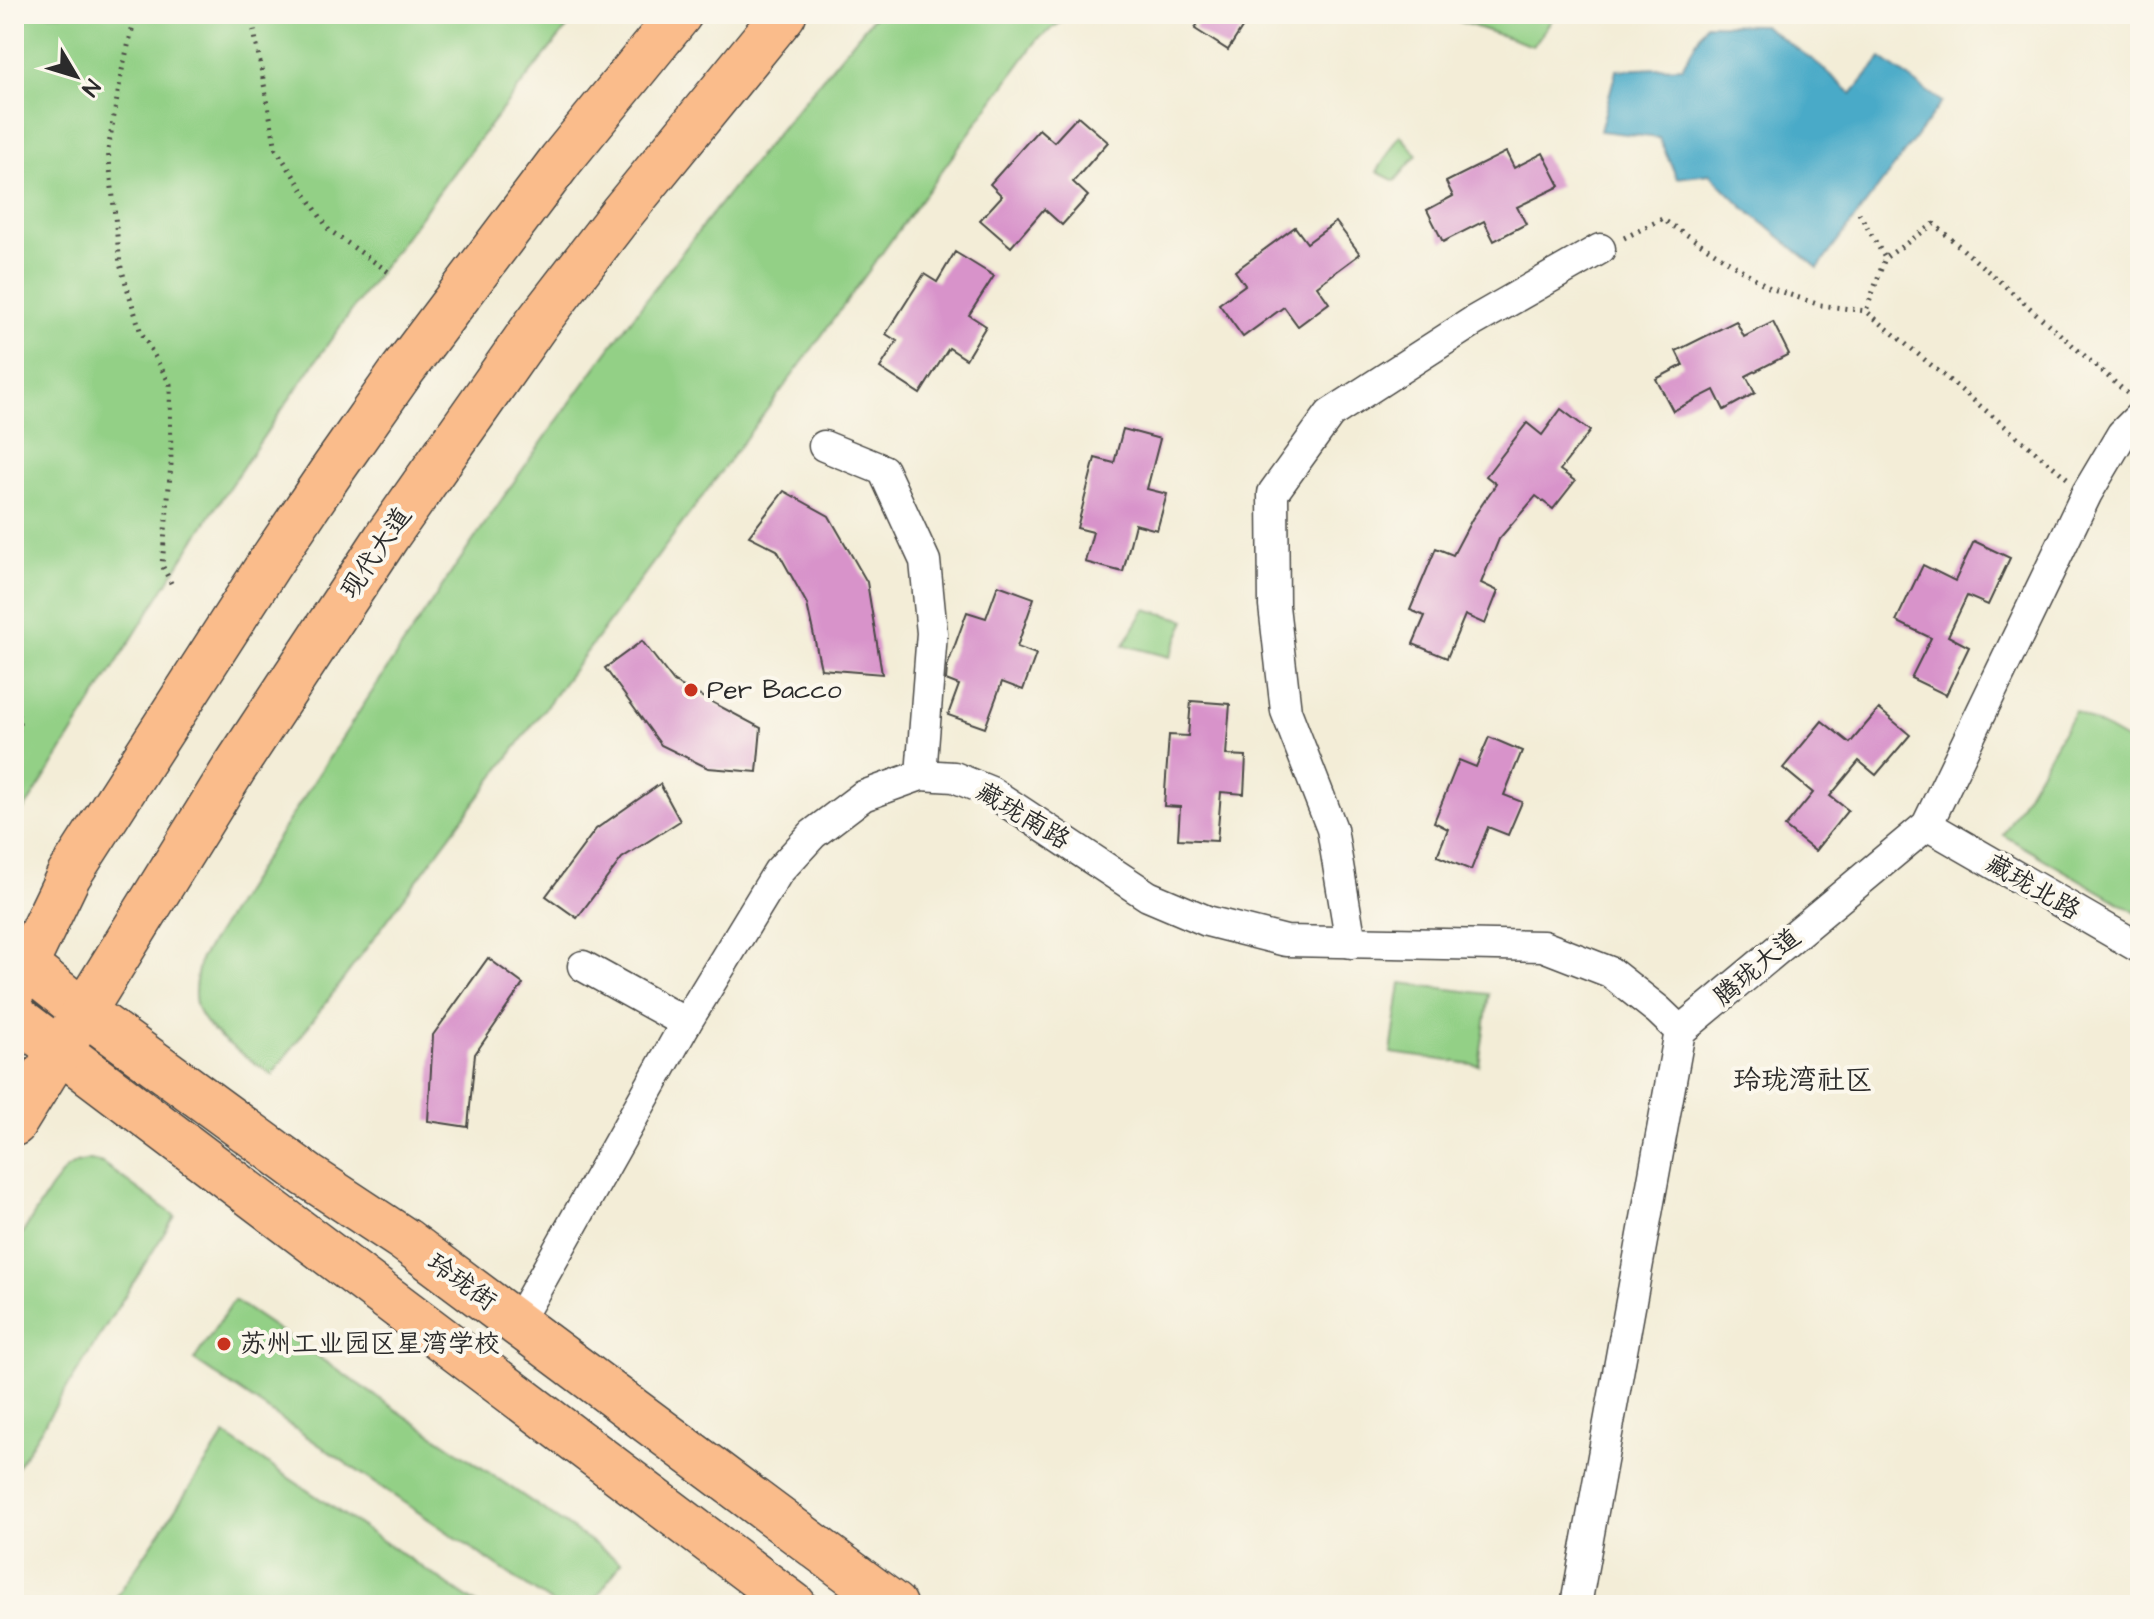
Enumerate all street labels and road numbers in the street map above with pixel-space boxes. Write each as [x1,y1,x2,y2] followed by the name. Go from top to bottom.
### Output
[332,500,420,606] street label: 现代大道
[969,774,1077,858] street label: 藏珑南路
[1979,845,2087,929] street label: 藏珑北路
[1706,920,1808,1014] street label: 腾珑大道
[420,1245,504,1319] street label: 玲珑街

